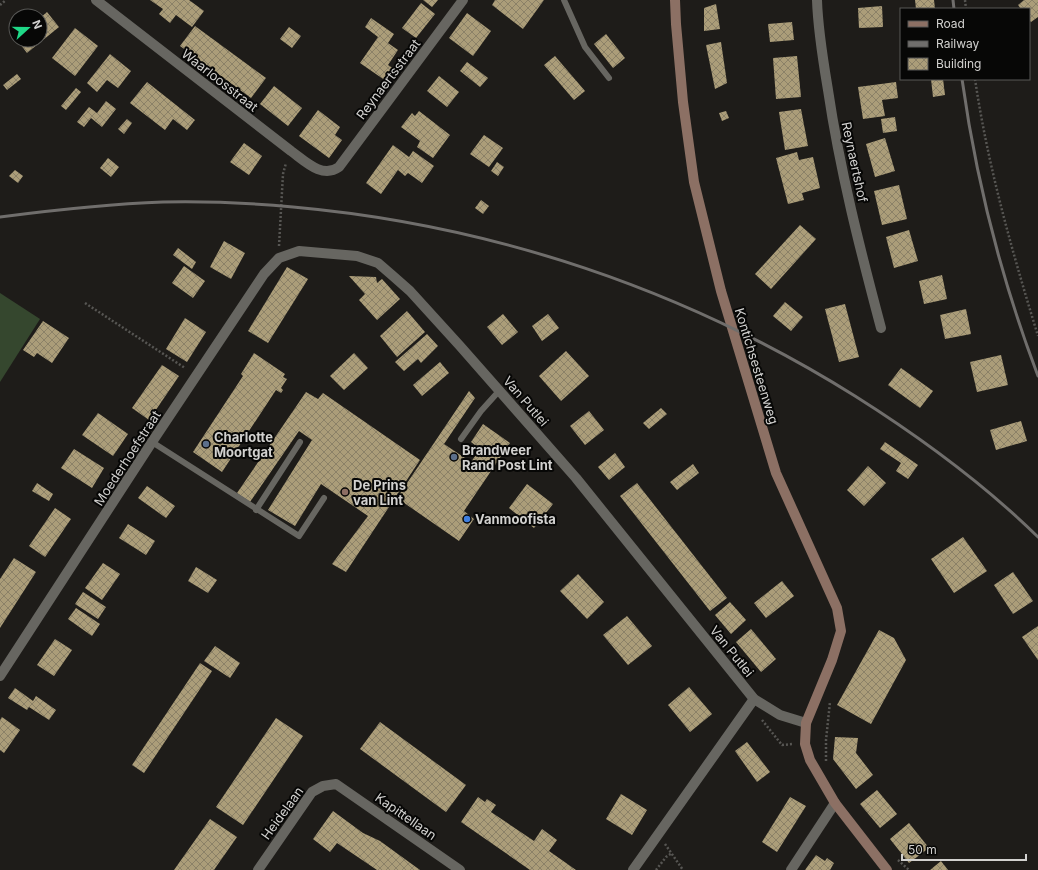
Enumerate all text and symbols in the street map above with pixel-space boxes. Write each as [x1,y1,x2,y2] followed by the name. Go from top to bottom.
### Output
[8,8,48,48] north arrow
[900,8,1030,80] legend
[936,16,965,31] text: Road
[29,18,45,31] text: N
[353,36,423,122] street label: Reynaertsstraat
[936,36,980,51] text: Railway
[179,45,261,115] street label: Waarloosstraat
[936,56,981,71] text: Building
[839,120,871,204] street label: Reynaertshof
[732,306,782,426] street label: Kontichsesteenweg
[500,373,552,429] street label: Van Putlei
[90,407,164,509] street label: Moederhoefstraat
[214,429,273,460] place label: Charlotte Moortgat
[201,439,211,449] marker: Charlotte Moortgat
[462,442,553,473] place label: Brandweer Rand Post Lint
[449,452,459,462] marker: Brandweer Rand Post Lint
[353,477,406,508] place label: De Prins van Lint
[340,487,350,497] marker: De Prins van Lint
[475,511,556,527] place label: Vanmoofista
[462,514,472,524] marker: Vanmoofista
[707,622,757,680] street label: Van Putlei
[257,783,307,843] street label: Heidelaan
[372,789,440,843] street label: Kapittellaan
[902,836,1026,862] scale bar
[908,842,937,857] text: 50 m

